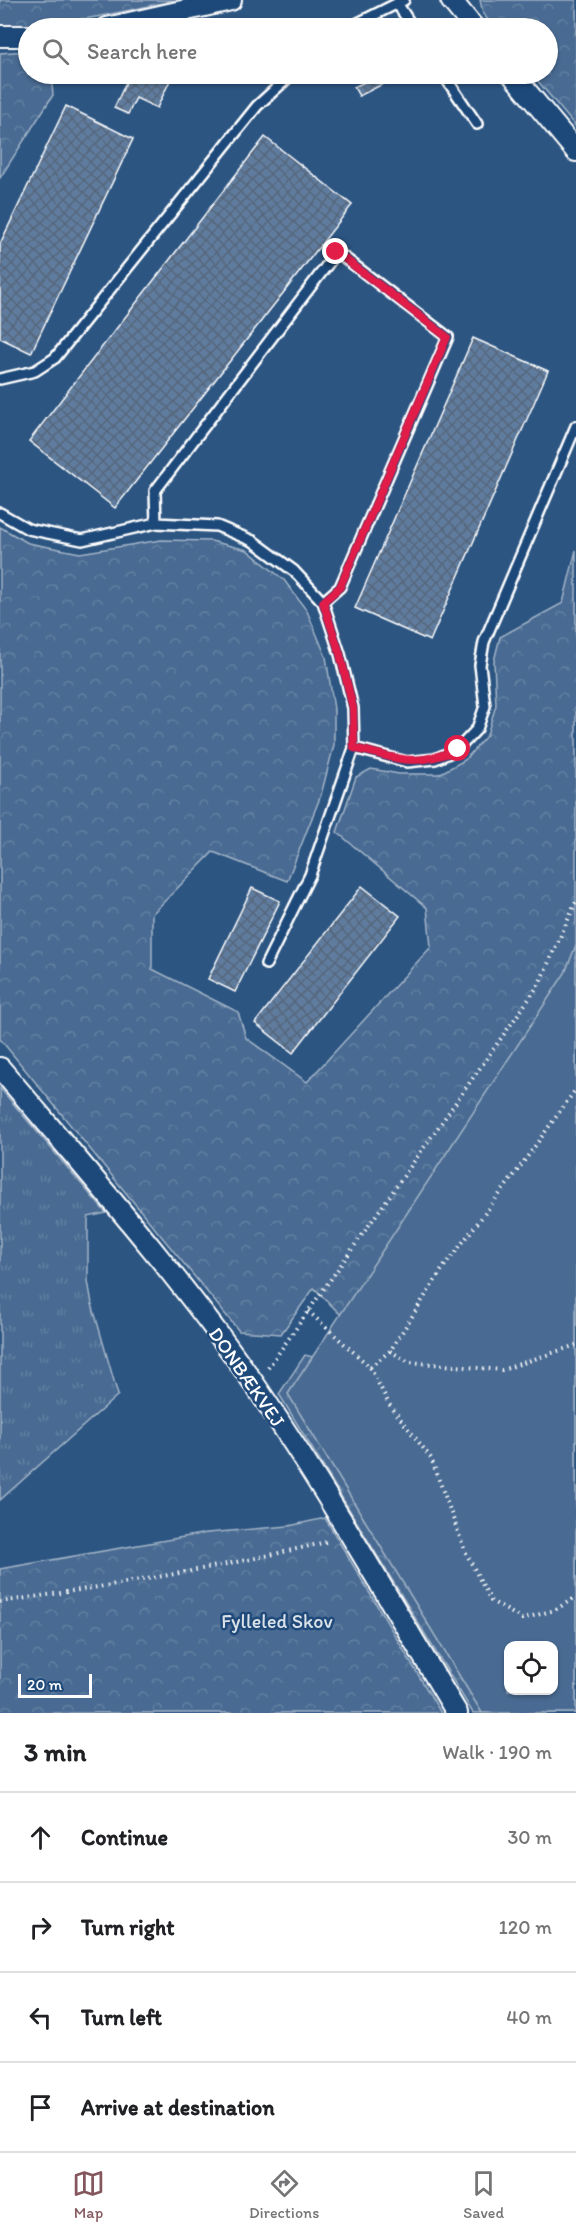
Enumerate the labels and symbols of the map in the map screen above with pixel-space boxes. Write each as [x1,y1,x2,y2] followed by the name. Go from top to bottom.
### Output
[322,238,348,264] route end
[444,735,470,761] route start
[204,1322,290,1432] street label: DONBÆKVEJ
[221,1609,333,1633] park label: Fylleled Skov
[18,1671,92,1698] scale bar

